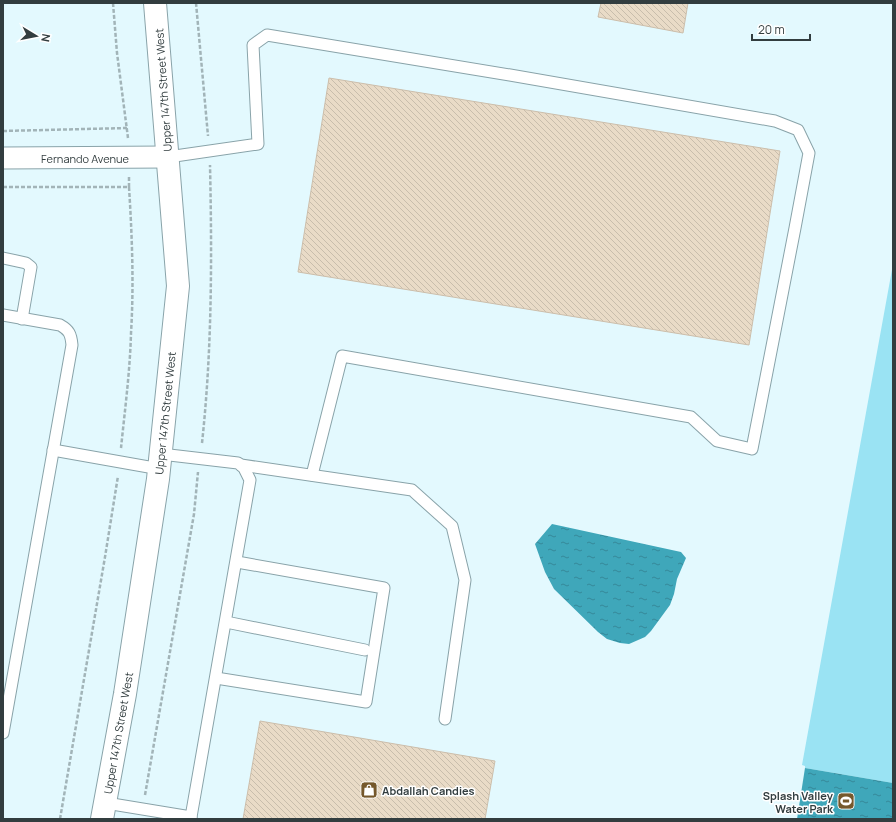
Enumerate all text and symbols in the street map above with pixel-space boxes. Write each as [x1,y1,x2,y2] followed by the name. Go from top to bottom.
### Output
[16,16,56,56] north arrow
[752,16,810,42] scale bar
[758,21,785,38] text: 20 m
[151,28,175,152] street label: Upper 147th Street West
[38,33,54,43] text: N
[41,151,129,166] street label: Fernando Avenue
[151,351,179,475] street label: Upper 147th Street West
[100,671,136,795] street label: Upper 147th Street West
[359,780,379,800] shop icon: Abdallah Candies
[382,783,475,798] place label: Abdallah Candies
[763,788,834,816] place label: Splash Valley Water Park
[836,791,856,811] sports icon: Splash Valley Water Park

